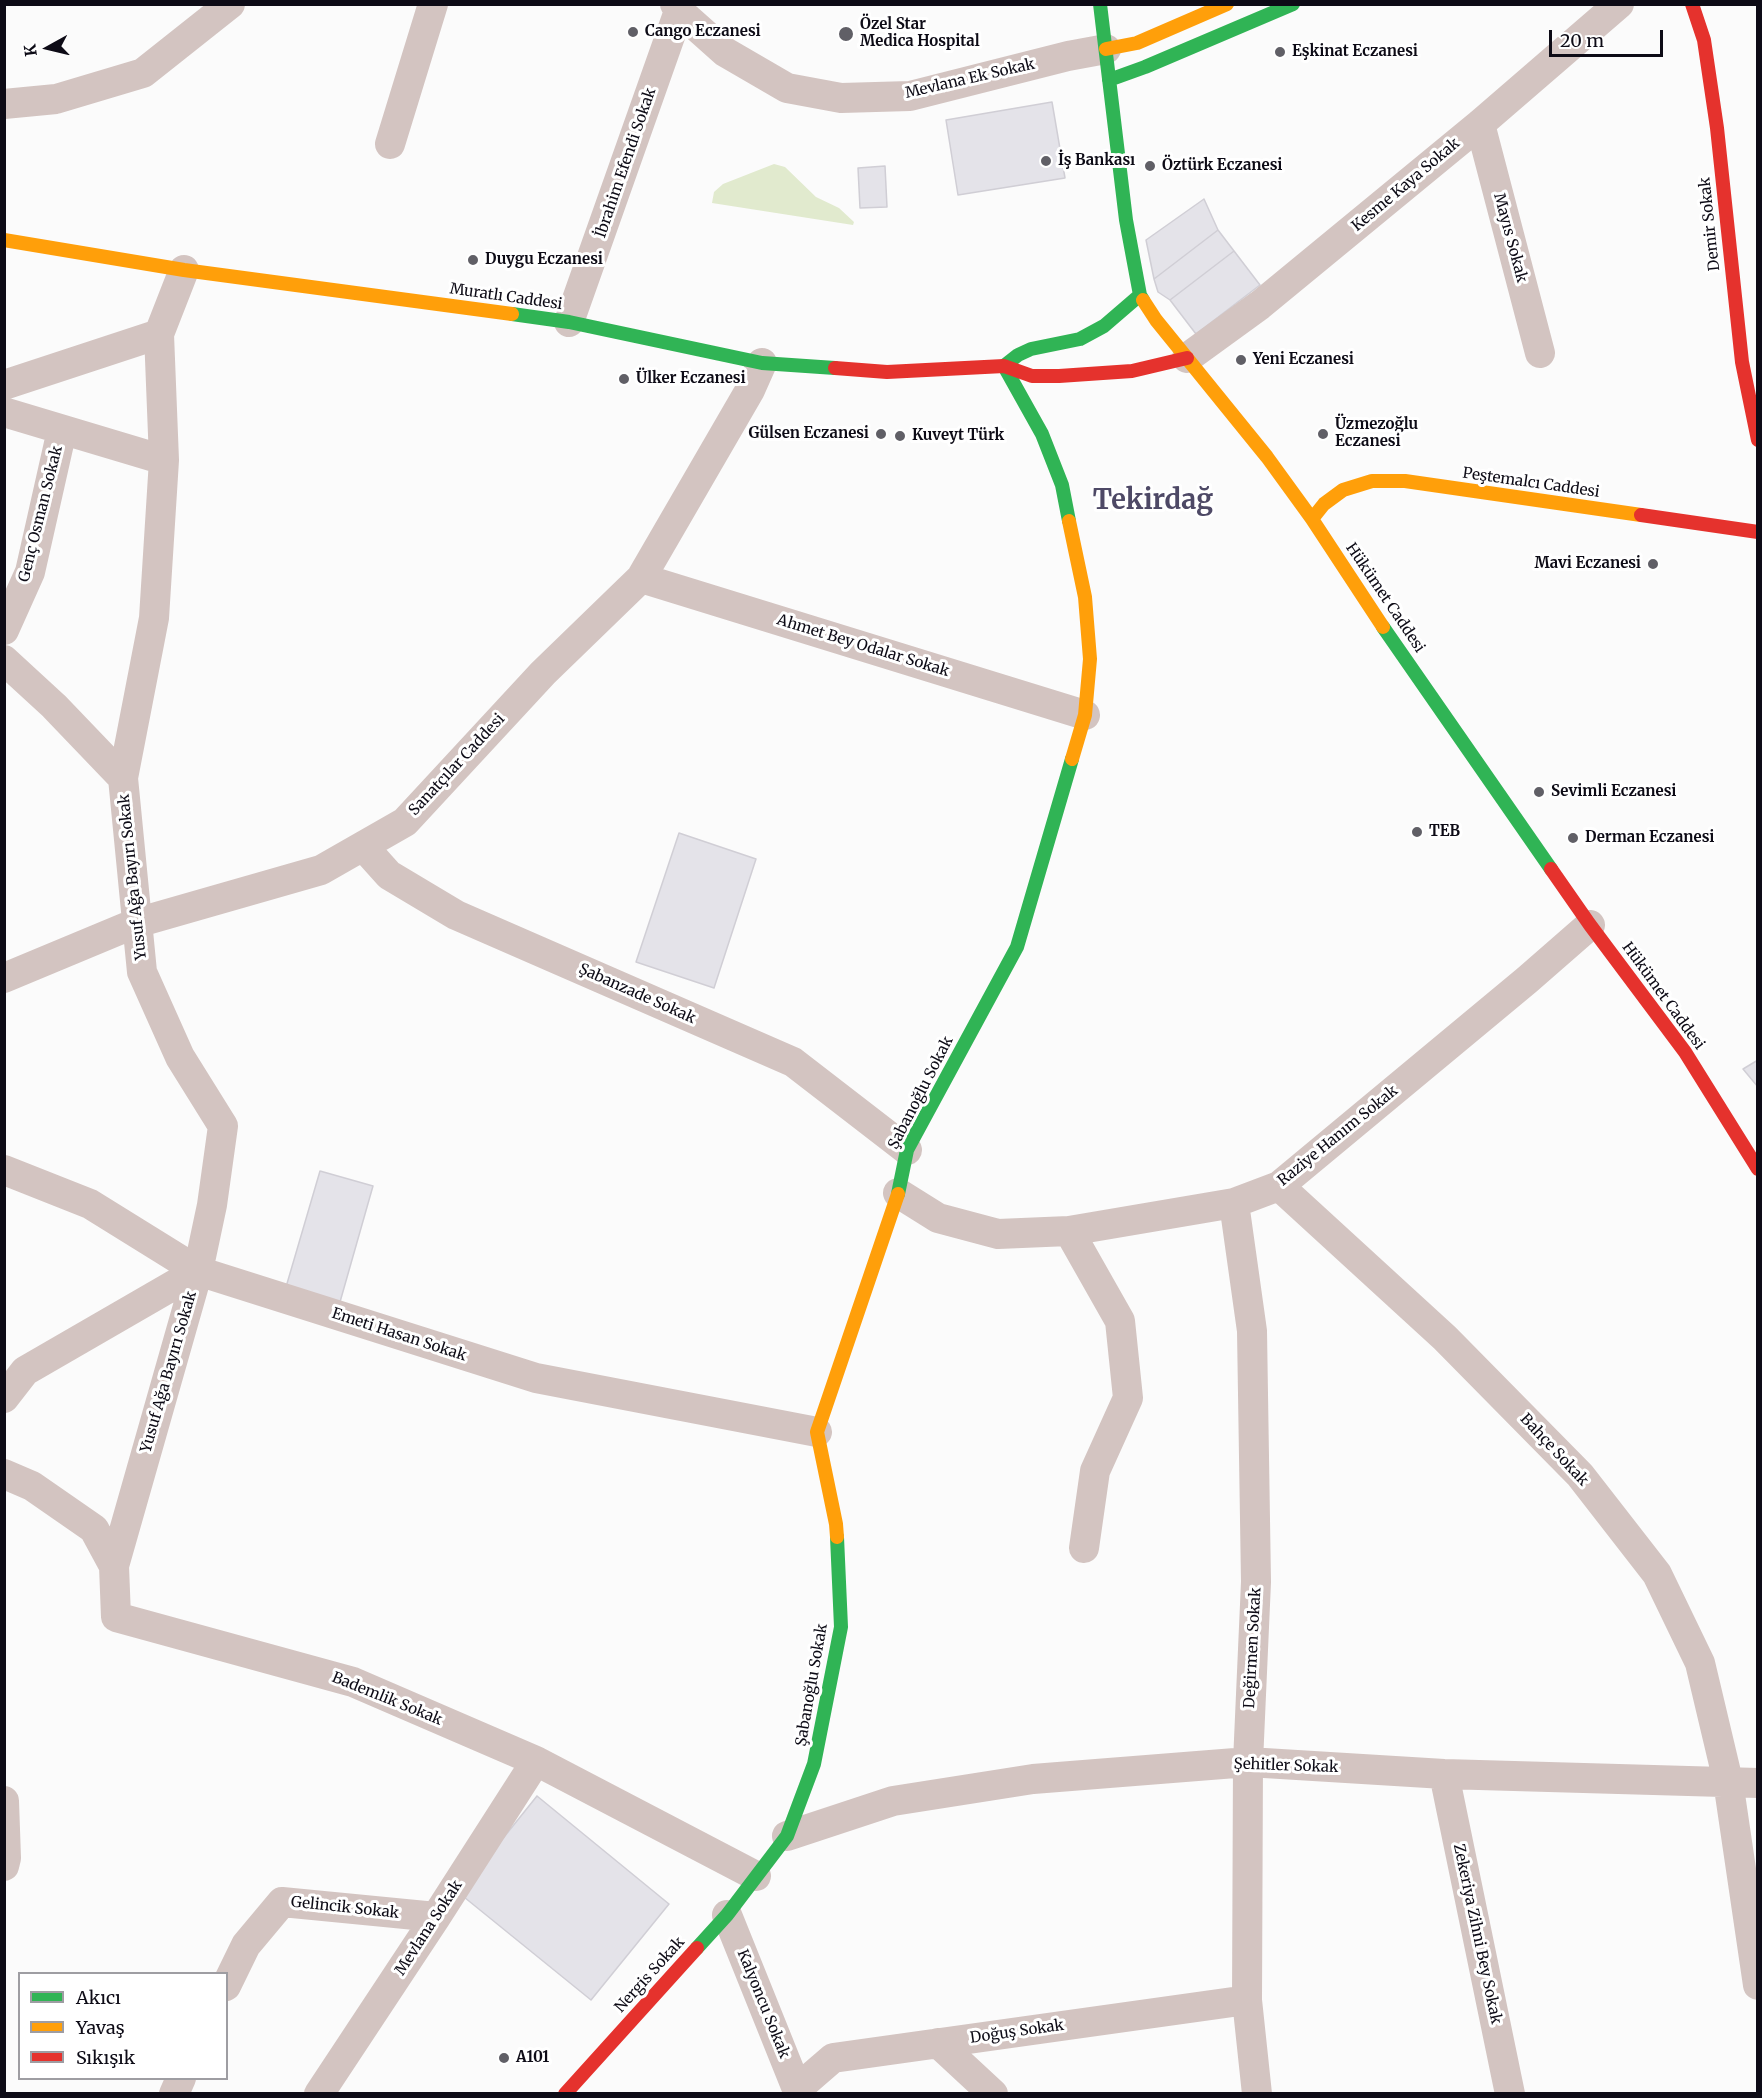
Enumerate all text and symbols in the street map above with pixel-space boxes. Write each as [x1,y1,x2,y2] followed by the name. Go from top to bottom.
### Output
[860,16,980,51] place label: Özel Star Medica Hospital
[18,18,78,78] north arrow
[1552,18,1666,56] scale bar
[645,23,761,41] place label: Cango Eczanesi
[626,25,640,39] marker: Cango Eczanesi
[837,25,855,43] marker: Özel Star Medica Hospital
[1560,29,1604,52] text: 20 m
[19,43,41,58] text: K
[1292,43,1418,61] place label: Eşkinat Eczanesi
[1273,45,1287,59] marker: Eşkinat Eczanesi
[903,55,1037,103] street label: Mevlana Ek Sokak
[592,86,660,240] street label: İbrahim Efendi Sokak
[1348,135,1464,235] street label: Kesme Kaya Sokak
[1058,152,1135,170] place label: İş Bankası
[1039,154,1053,168] marker: İş Bankası
[1162,157,1282,175] place label: Öztürk Eczanesi
[1143,159,1157,173] marker: Öztürk Eczanesi
[1696,176,1724,272] street label: Demir Sokak
[1489,191,1531,285] street label: Mayıs Sokak
[485,251,603,269] place label: Duygu Eczanesi
[466,253,480,267] marker: Duygu Eczanesi
[449,280,563,314] street label: Muratlı Caddesi
[1253,351,1354,369] place label: Yeni Eczanesi
[1234,353,1248,367] marker: Yeni Eczanesi
[636,370,746,388] place label: Ülker Eczanesi
[617,372,631,386] marker: Ülker Eczanesi
[1335,416,1418,451] place label: Üzmezoğlu Eczanesi
[749,425,869,443] place label: Gülsen Eczanesi
[874,427,888,441] marker: Gülsen Eczanesi
[912,427,1004,445] place label: Kuveyt Türk
[1316,427,1330,441] marker: Üzmezoğlu Eczanesi
[893,429,907,443] marker: Kuveyt Türk
[15,444,67,584] street label: Genç Osman Sokak
[1461,464,1601,502] street label: Peştemalcı Caddesi
[1093,485,1213,517] district label: Tekirdağ
[1342,540,1428,656] street label: Hükümet Caddesi
[1535,555,1641,573] place label: Mavi Eczanesi
[1646,557,1660,571] marker: Mavi Eczanesi
[775,611,951,681] street label: Ahmet Bey Odalar Sokak
[405,710,509,820] street label: Sanatçılar Caddesi
[1551,783,1676,801] place label: Sevimli Eczanesi
[1532,785,1546,799] marker: Sevimli Eczanesi
[115,793,151,961] street label: Yusuf Ağa Bayırı Sokak
[1429,823,1460,841] place label: TEB
[1410,825,1424,839] marker: TEB
[1585,829,1714,847] place label: Derman Eczanesi
[1566,831,1580,845] marker: Derman Eczanesi
[1618,939,1708,1053] street label: Hükümet Caddesi
[576,960,698,1028] street label: Şabanzade Sokak
[885,1034,957,1152] street label: Şabanoğlu Sokak
[1274,1082,1402,1190] street label: Raziye Hanım Sokak
[137,1289,201,1455] street label: Yusuf Ağa Bayırı Sokak
[329,1305,469,1365] street label: Emeti Hasan Sokak
[1516,1410,1592,1490] street label: Bahçe Sokak
[1241,1587,1265,1709] street label: Değirmen Sokak
[792,1622,832,1748] street label: Şabanoğlu Sokak
[329,1669,445,1729] street label: Bademlik Sokak
[1233,1755,1339,1777] street label: Şehitler Sokak
[1449,1842,1505,2026] street label: Zekeriya Zihni Bey Sokak
[392,1877,466,1979] street label: Mevlana Sokak
[290,1893,400,1923] street label: Gelincik Sokak
[611,1934,689,2016] street label: Nergis Sokak
[733,1947,793,2061] street label: Kalyoncu Sokak
[18,1972,228,2080] legend
[76,1986,121,2009] text: Akıcı
[76,2016,124,2039] text: Yavaş
[969,2017,1065,2047] street label: Doğuş Sokak
[76,2046,135,2069] text: Sıkışık
[516,2049,549,2067] place label: A101
[497,2051,511,2065] marker: A101

